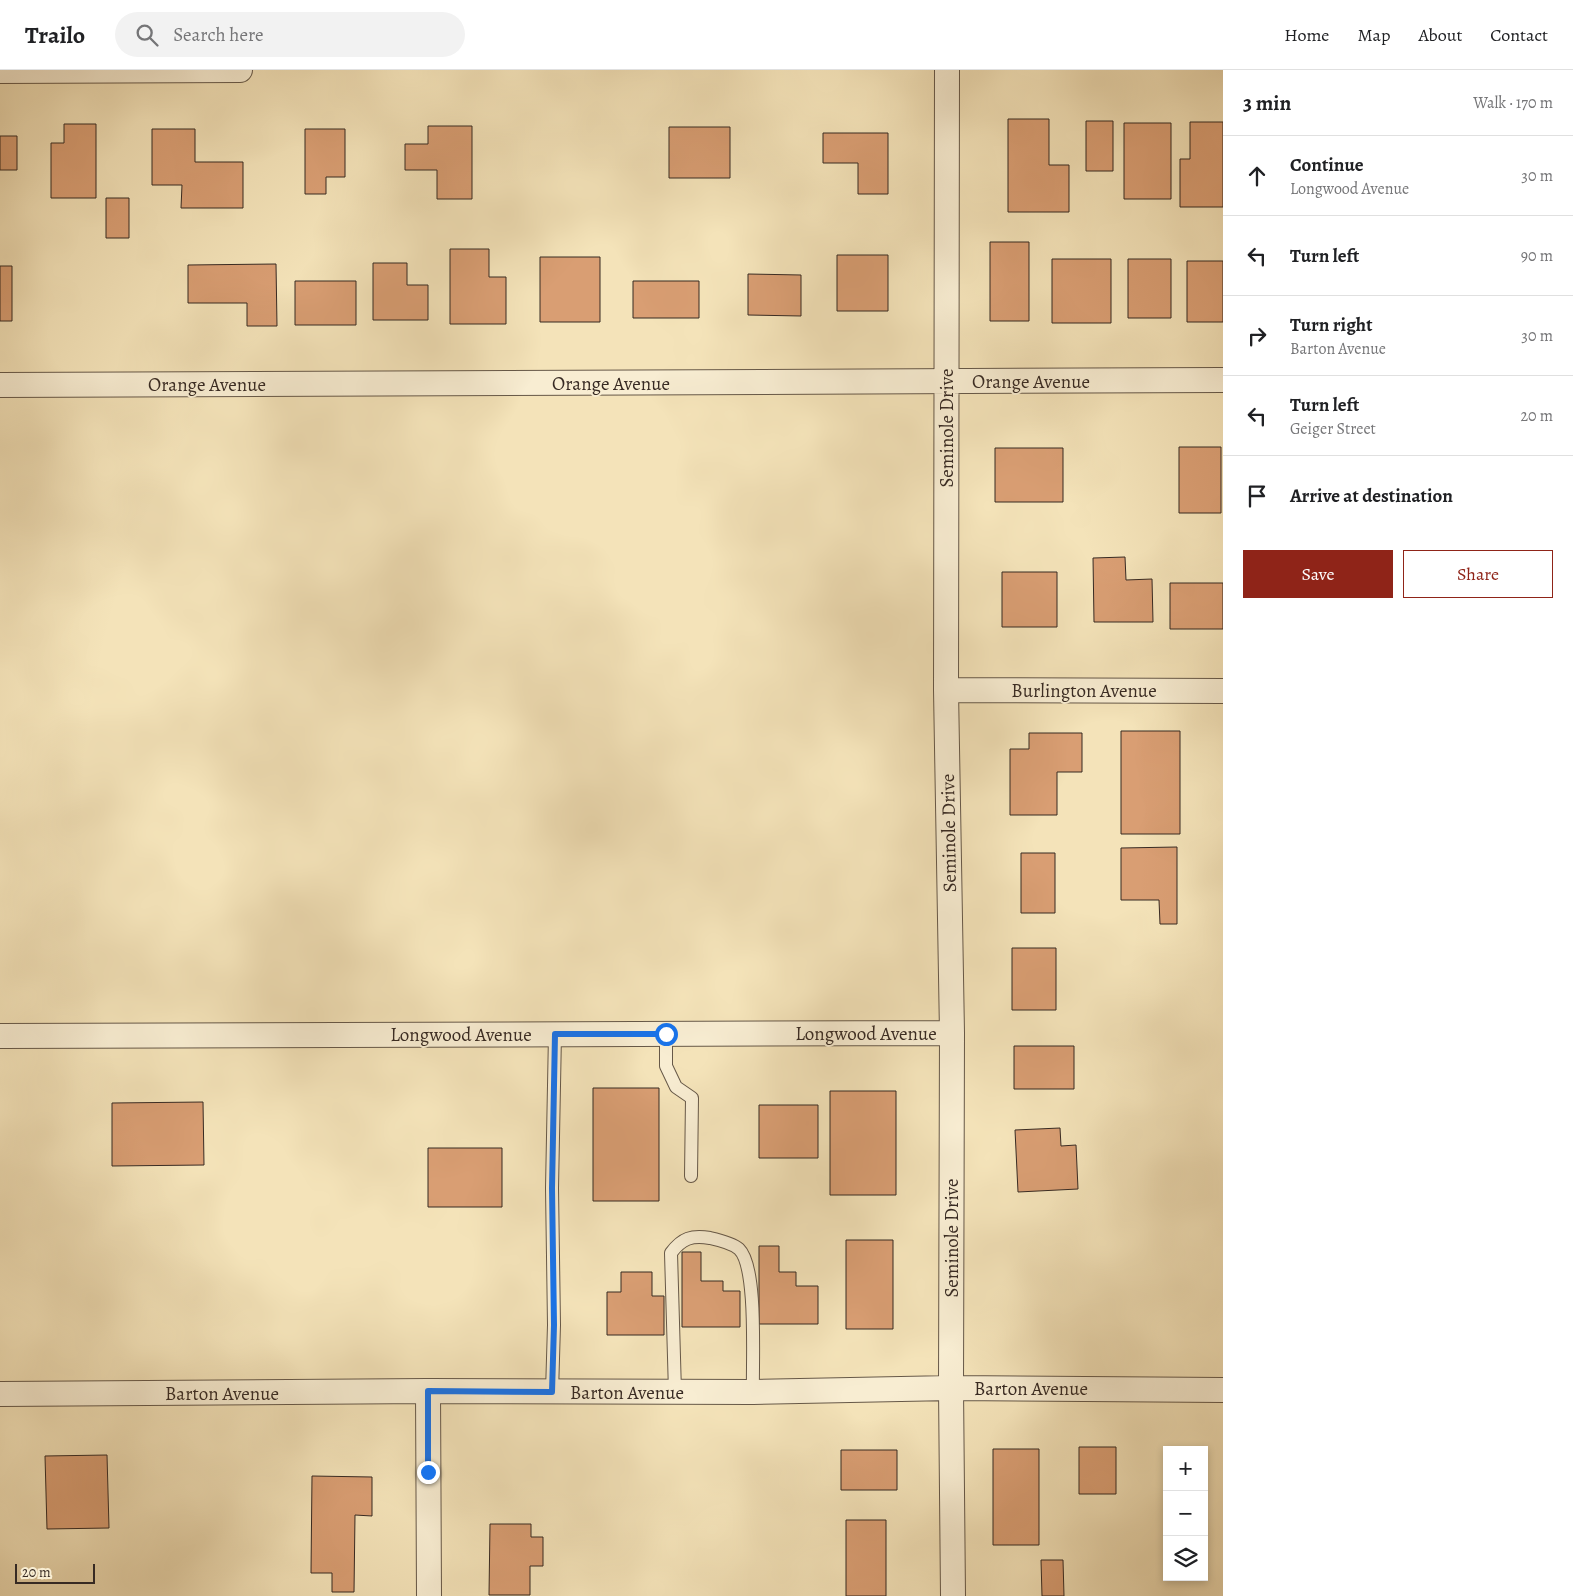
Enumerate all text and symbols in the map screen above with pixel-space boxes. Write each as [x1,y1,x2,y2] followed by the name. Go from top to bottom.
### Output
[115,12,465,57] search box
[25,19,85,51] text: Trailo
[133,21,161,49] icon: search
[173,22,264,48] text: Search here
[1284,23,1329,47] text: Home
[1357,23,1390,47] text: Map
[1418,23,1462,47] text: About
[1490,23,1548,47] text: Contact
[1243,89,1291,117] text: 3 min
[1473,92,1553,114] text: Walk · 170 m
[1290,152,1364,178] text: Continue
[1243,162,1271,190] icon: ahead
[1521,165,1553,187] text: 30 m
[1290,178,1409,200] text: Longwood Avenue
[1243,242,1271,270] icon: left
[1290,243,1359,269] text: Turn left
[1521,245,1553,267] text: 90 m
[1290,312,1372,338] text: Turn right
[1243,322,1271,350] icon: right
[1521,325,1553,347] text: 30 m
[1290,338,1386,360] text: Barton Avenue
[934,369,960,487] street label: Seminole Drive
[972,369,1090,395] street label: Orange Avenue
[552,371,670,397] street label: Orange Avenue
[148,372,266,398] street label: Orange Avenue
[1290,392,1359,418] text: Turn left
[1243,402,1271,430] icon: left
[1520,405,1553,427] text: 20 m
[1290,418,1376,440] text: Geiger Street
[1243,482,1271,510] icon: arrive
[1290,483,1453,509] text: Arrive at destination
[1243,550,1393,598] button: Save
[1403,550,1553,598] button: Share
[1011,678,1157,704] street label: Burlington Avenue
[935,773,963,893] street label: Seminole Drive
[795,1021,937,1047] street label: Longwood Avenue
[390,1022,532,1048] street label: Longwood Avenue
[655,1023,678,1046] route start
[939,1179,965,1297] street label: Seminole Drive
[974,1376,1088,1402] street label: Barton Avenue
[570,1380,684,1406] street label: Barton Avenue
[165,1381,279,1407] street label: Barton Avenue
[1163,1446,1208,1581] map controls
[1163,1446,1208,1491] button: +
[417,1461,440,1484] route end
[1163,1491,1208,1536] button: −
[1163,1536,1208,1581] button: layers
[15,1561,95,1584] scale bar
[22,1563,51,1582] text: 20 m

